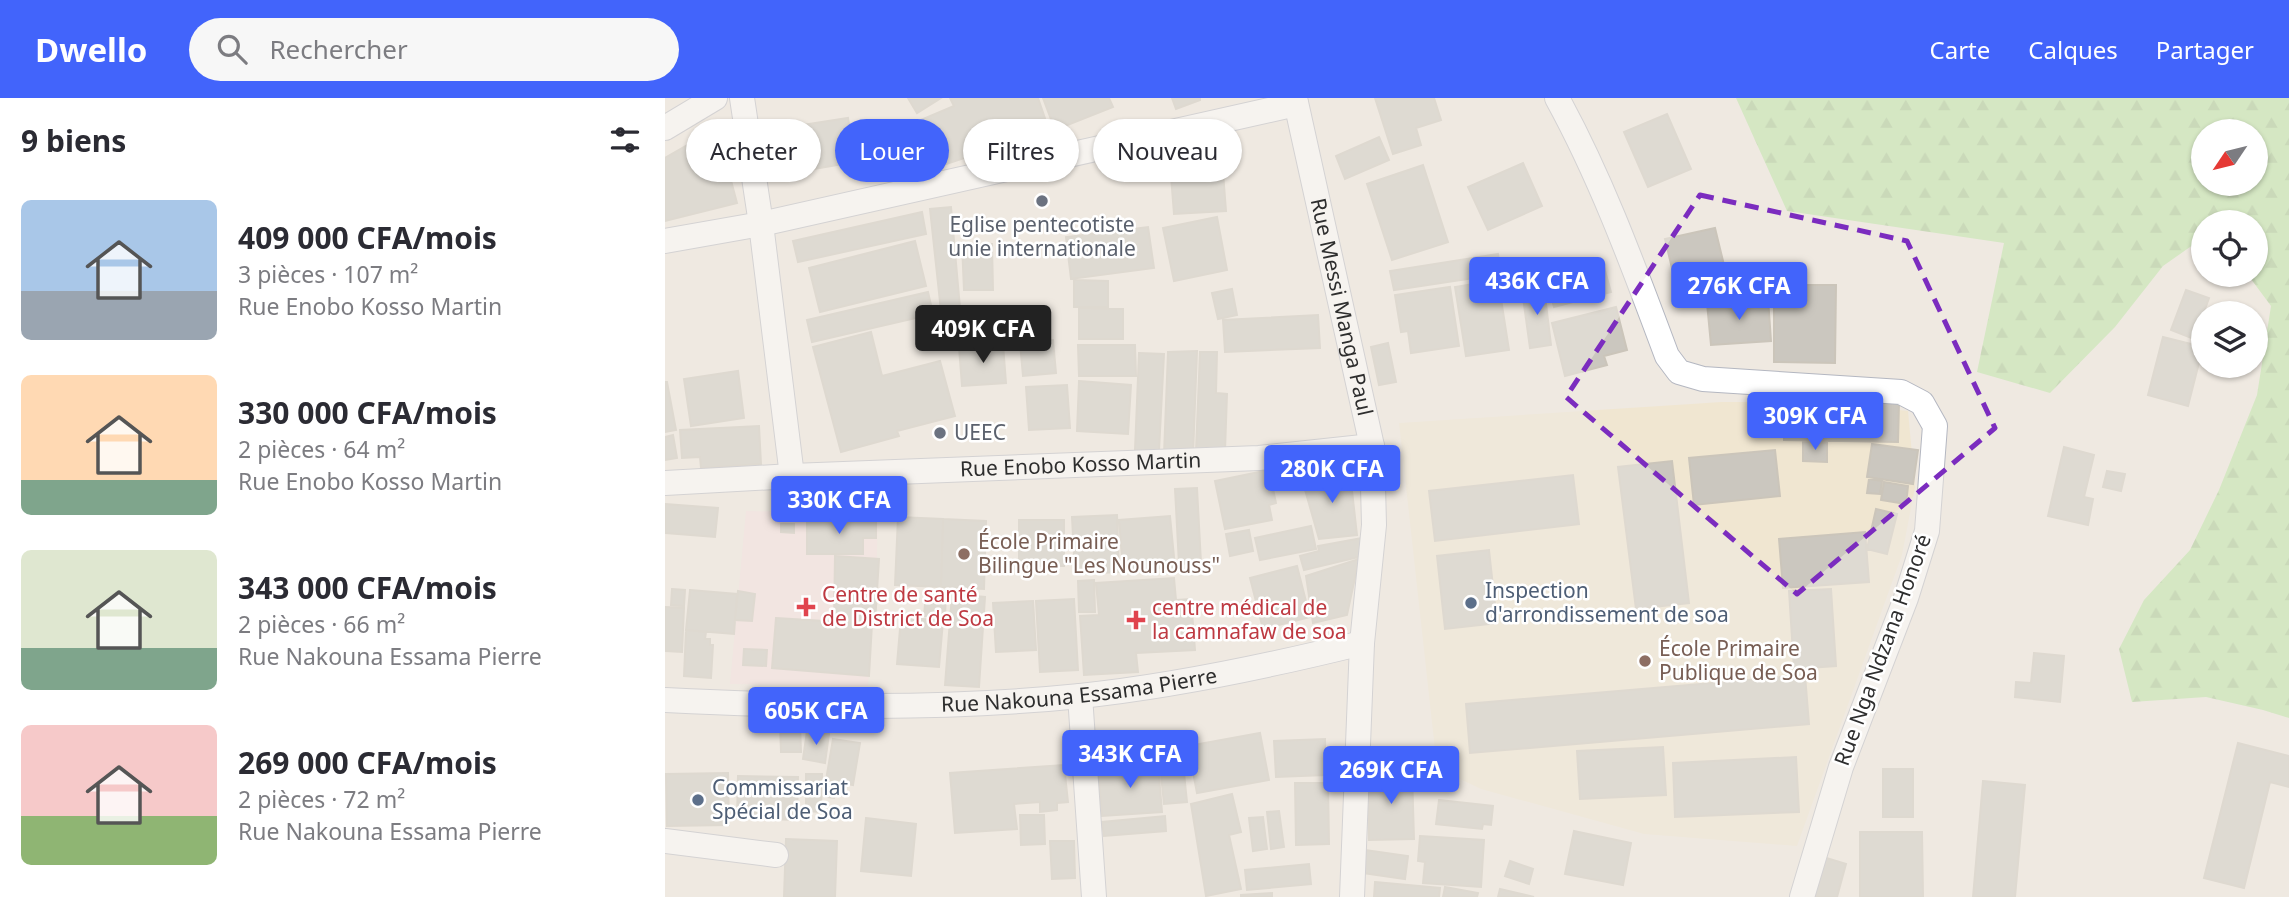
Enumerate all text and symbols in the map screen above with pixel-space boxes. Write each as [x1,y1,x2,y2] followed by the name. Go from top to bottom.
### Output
[189,18,679,81] search box
[35,27,147,72] text: Dwello
[213,30,251,68] icon: search
[269,31,408,67] text: Rechercher
[1930,33,1990,66] text: Carte
[2028,33,2118,66] text: Calques
[2156,33,2254,66] text: Partager
[686,119,821,182] chip: Acheter
[835,119,949,182] chip: Louer
[963,119,1079,182] chip: Filtres
[1093,119,1242,182] chip: Nouveau
[2191,119,2268,196] north arrow
[2191,119,2268,378] map controls
[21,120,126,161] text: 9 biens
[606,121,644,159] icon: filters
[1034,193,1050,209] marker: Eglise pentecotiste unie internationale
[1305,195,1380,418] street label: Rue Messi Manga Paul
[948,210,1136,262] place label: Eglise pentecotiste unie internationale
[2191,210,2268,287] button: locate
[238,217,497,258] text: 409 000 CFA/mois
[77,228,161,312] icon: home
[238,258,418,290] text: 3 pièces · 107 m²
[1465,258,1609,317] pin: 436K CFA
[1667,262,1811,322] pin: 276K CFA
[1485,264,1589,296] text: 436K CFA
[1687,269,1791,301] text: 276K CFA
[238,290,502,322] text: Rue Enobo Kosso Martin
[2191,301,2268,378] button: layers
[911,306,1055,365] pin: 409K CFA
[931,312,1035,344] text: 409K CFA
[238,392,497,433] text: 330 000 CFA/mois
[1743,392,1887,452] pin: 309K CFA
[1763,399,1867,431] text: 309K CFA
[77,403,161,487] icon: home
[954,418,1006,446] place label: UEEC
[932,425,948,441] marker: UEEC
[238,433,405,465] text: 2 pièces · 64 m²
[959,445,1202,483] street label: Rue Enobo Kosso Martin
[1260,446,1404,505] pin: 280K CFA
[1280,452,1384,484] text: 280K CFA
[238,465,502,497] text: Rue Enobo Kosso Martin
[767,476,911,536] pin: 330K CFA
[787,483,891,515] text: 330K CFA
[978,527,1220,579] place label: École Primaire Bilingue "Les Nounouss"
[1827,530,1937,769] street label: Rue Nga Ndzana Honoré
[956,546,972,562] marker: École Primaire Bilingue "Les Nounouss"
[238,567,497,608] text: 343 000 CFA/mois
[1485,576,1729,628] place label: Inspection d'arrondissement de soa
[77,578,161,662] icon: home
[822,580,994,632] place label: Centre de santé de District de Soa
[1152,593,1347,645] place label: centre médical de la camnafaw de soa
[1463,595,1479,611] marker: Inspection d'arrondissement de soa
[796,597,816,617] marker: Centre de santé de District de Soa
[238,608,405,640] text: 2 pièces · 66 m²
[1126,610,1146,630] marker: centre médical de la camnafaw de soa
[1659,634,1818,686] place label: École Primaire Publique de Soa
[238,640,542,672] text: Rue Nakouna Essama Pierre
[1637,653,1653,669] marker: École Primaire Publique de Soa
[941,661,1219,718] street label: Rue Nakouna Essama Pierre
[744,688,888,747] pin: 605K CFA
[764,694,868,726] text: 605K CFA
[1058,730,1202,790] pin: 343K CFA
[1078,737,1182,769] text: 343K CFA
[238,742,497,783] text: 269 000 CFA/mois
[1319,746,1463,806] pin: 269K CFA
[77,753,161,837] icon: home
[1339,753,1443,785] text: 269K CFA
[712,773,853,825] place label: Commissariat Spécial de Soa
[238,783,405,815] text: 2 pièces · 72 m²
[690,792,706,808] marker: Commissariat Spécial de Soa
[238,815,542,847] text: Rue Nakouna Essama Pierre

